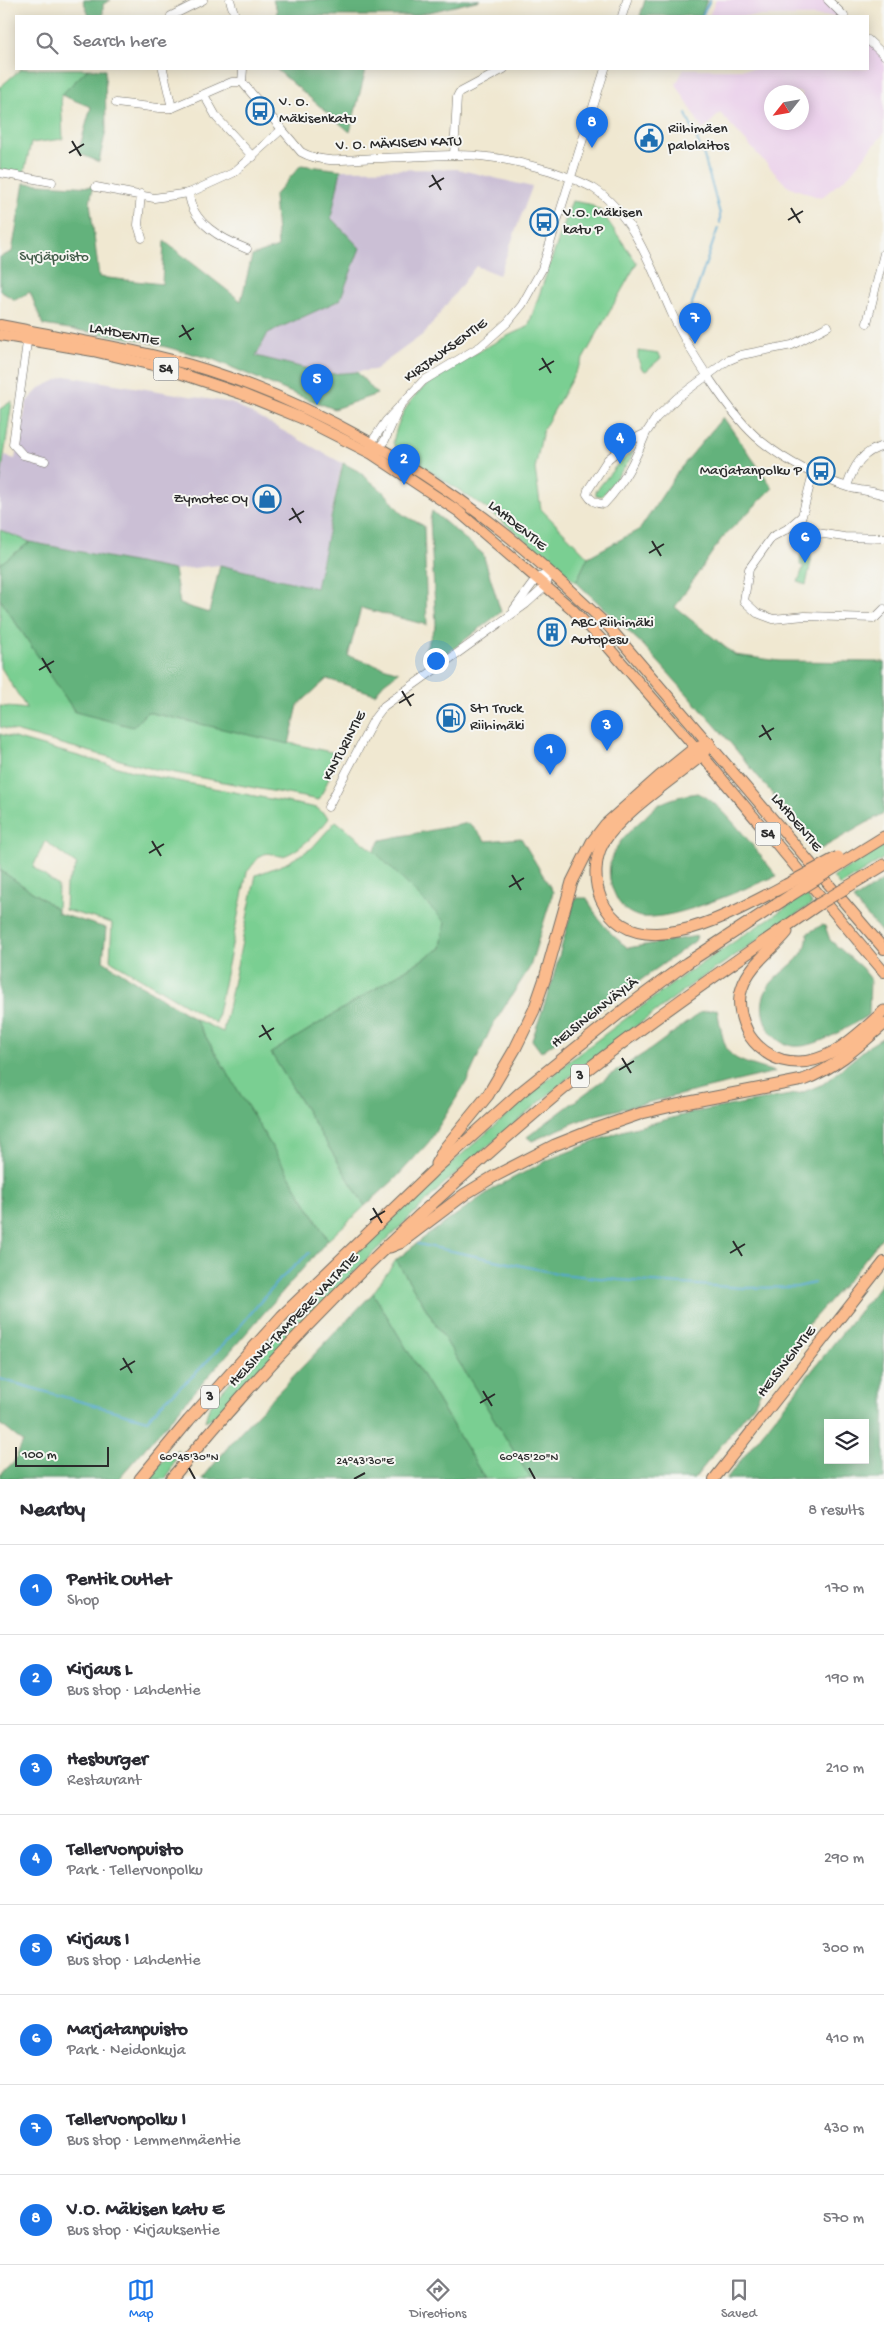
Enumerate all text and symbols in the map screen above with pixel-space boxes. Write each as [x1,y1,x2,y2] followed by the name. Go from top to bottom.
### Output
[15,15,869,70] search box
[33,29,61,57] icon: search
[73,31,167,54] text: Search here
[764,85,809,130] north arrow
[278,93,356,128] place label: V. O. Mäkisenkatu
[245,96,275,126] bus stop icon: V. O. Mäkisenkatu
[576,107,608,148] pin: 8
[667,120,730,155] place label: Riihimäen palolaitos
[634,123,664,153] public building icon: Riihimäen palolaitos
[335,133,463,155] street label: V. O. MÄKISEN KATU
[562,204,642,239] place label: V.O. Mäkisen katu P
[529,207,559,237] bus stop icon: V.O. Mäkisen katu P
[19,248,89,266] park label: Syrjäpuisto
[679,303,711,344] pin: 7
[401,314,492,387] street label: KIRJAUKSENTIE
[88,319,161,351] street label: LAHDENTIE
[154,358,178,380] road number: 54
[301,364,333,405] pin: 5
[604,423,636,464] pin: 4
[388,444,420,485] pin: 2
[806,456,836,486] bus stop icon: Marjatanpolku P
[700,462,803,480] place label: Marjatanpolku P
[252,484,282,514] shop icon: Zymotec Oy
[174,490,249,508] place label: Zymotec Oy
[484,497,551,556] street label: LAHDENTIE
[789,522,821,563] pin: 6
[571,614,654,649] place label: ABC Riihimäki Autopesu
[537,617,567,647] building icon: ABC Riihimäki Autopesu
[423,648,449,674] your location
[470,700,525,735] place label: St1 Truck Riihimäki
[436,703,466,733] fuel station icon: St1 Truck Riihimäki
[319,708,371,784] street label: KINTURINTIE
[591,710,623,751] pin: 3
[534,734,566,775] pin: 1
[766,790,826,856] street label: LAHDENTIE
[756,822,780,846] road number: 54
[548,973,643,1052] street label: HELSINGINVÄYLÄ
[571,1064,589,1088] road number: 3
[225,1249,363,1391] street label: HELSINKI-TAMPERE VALTATIE
[754,1322,821,1401] street label: HELSINGINTIE
[201,1385,219,1408] road number: 3
[824,1419,869,1464] map controls
[824,1419,869,1464] button: layers
[15,1444,109,1467] scale bar
[22,1447,57,1464] text: 100 m
[159,1451,219,1465] text: 60°45'30"N
[500,1451,559,1465] text: 60°45'20"N
[336,1455,394,1469] text: 24°43'30"E
[20,1499,85,1524] text: Nearby
[808,1502,864,1521] text: 8 results
[67,1569,171,1592] text: Pentik Outlet
[33,1580,39,1599] text: 1
[825,1580,864,1599] text: 170 m
[67,1592,99,1611] text: Shop
[67,1659,132,1682] text: Kirjaus L
[32,1670,40,1689] text: 2
[825,1670,864,1689] text: 190 m
[67,1682,200,1701] text: Bus stop · Lahdentie
[67,1749,148,1772] text: Hesburger
[32,1760,40,1779] text: 3
[825,1760,864,1779] text: 210 m
[67,1772,141,1791] text: Restaurant
[67,1839,183,1862] text: Tellervonpuisto
[32,1850,40,1869] text: 4
[824,1850,864,1869] text: 290 m
[67,1862,203,1881] text: Park · Tellervonpolku
[67,1929,129,1952] text: Kirjaus I
[32,1940,40,1959] text: 5
[822,1940,864,1959] text: 300 m
[67,1952,200,1971] text: Bus stop · Lahdentie
[67,2019,188,2042] text: Marjatanpuisto
[32,2030,40,2049] text: 6
[826,2030,864,2049] text: 410 m
[67,2042,186,2061] text: Park · Neidonkuja
[67,2109,186,2132] text: Tellervonpolku I
[32,2120,40,2139] text: 7
[824,2120,864,2139] text: 430 m
[67,2132,241,2151] text: Bus stop · Lemmenmäentie
[67,2199,224,2222] text: V.O. Mäkisen katu E
[32,2210,40,2229] text: 8
[823,2210,864,2229] text: 570 m
[67,2222,220,2241] text: Bus stop · Kirjauksentie
[127,2276,155,2323] tab: Map
[410,2276,467,2323] tab: Directions
[721,2276,757,2323] tab: Saved

